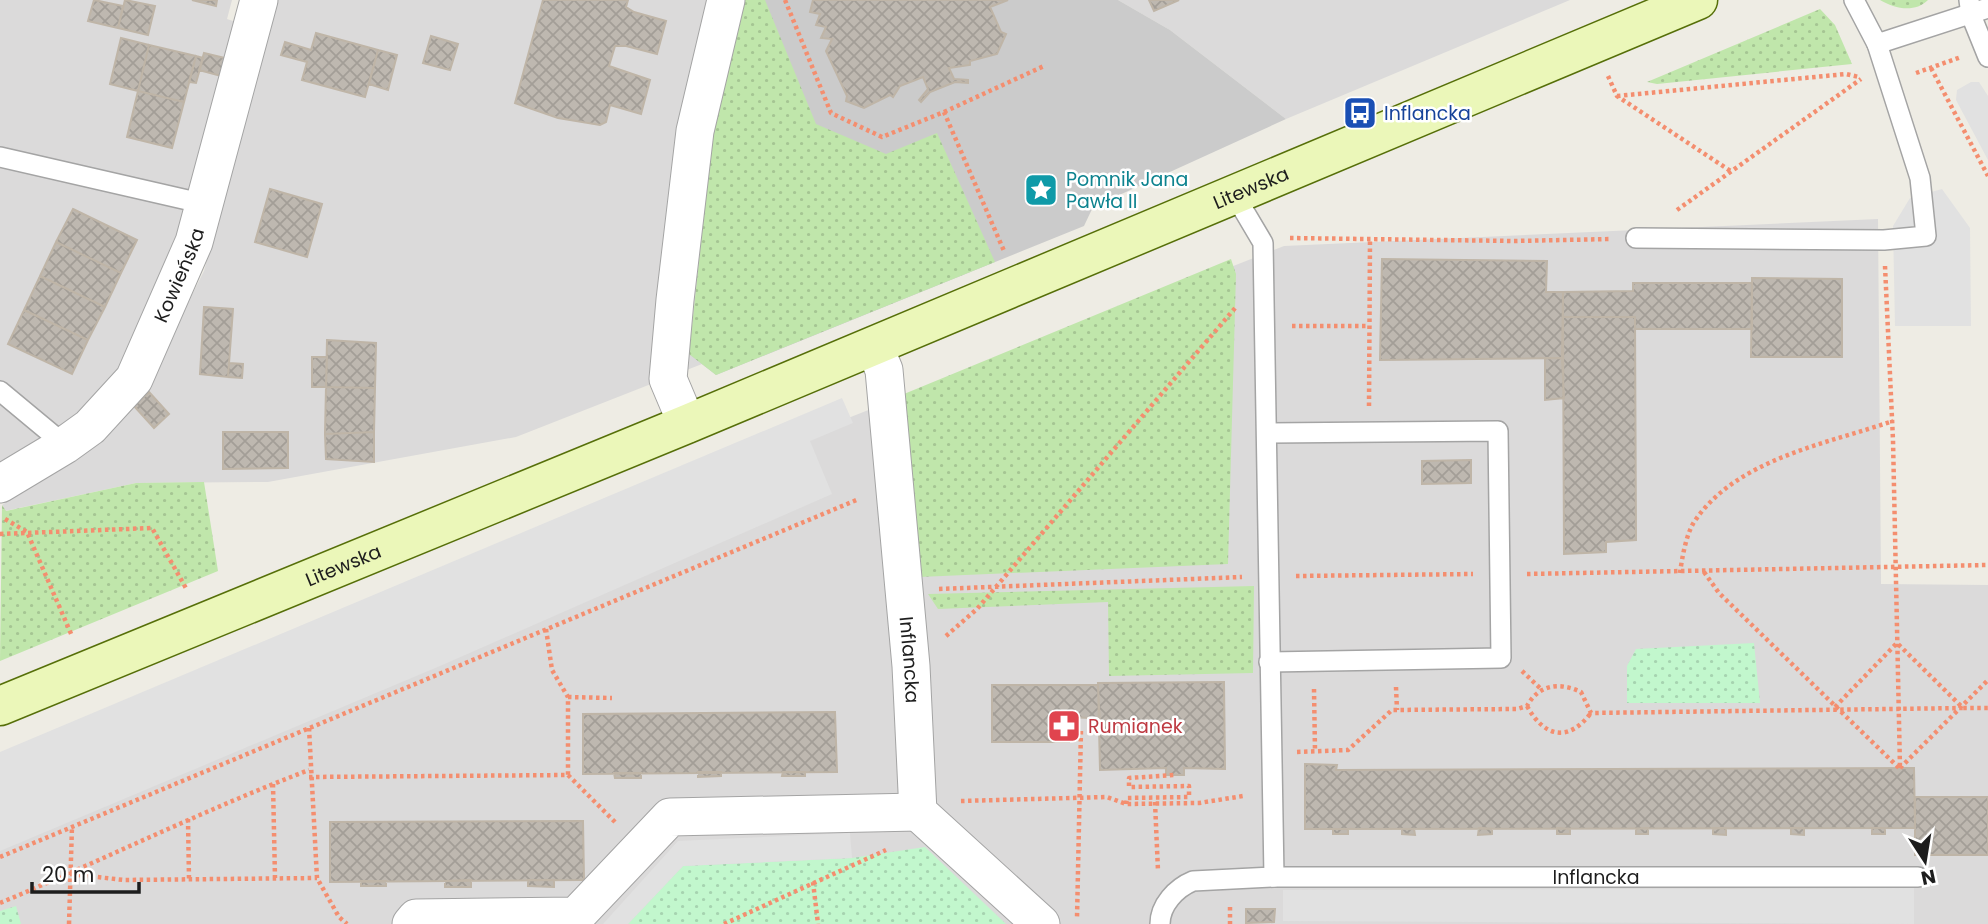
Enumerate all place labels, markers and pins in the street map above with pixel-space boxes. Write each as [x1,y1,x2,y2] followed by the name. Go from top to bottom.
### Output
[1341,94,1379,132] bus stop icon: Inflancka
[1384,100,1471,127] place label: Inflancka
[1066,166,1188,215] place label: Pomnik Jana Pawła II
[1022,171,1060,209] place icon: Pomnik Jana Pawła II
[1045,707,1083,745] pharmacy icon: Rumianek
[1088,713,1183,740] place label: Rumianek

